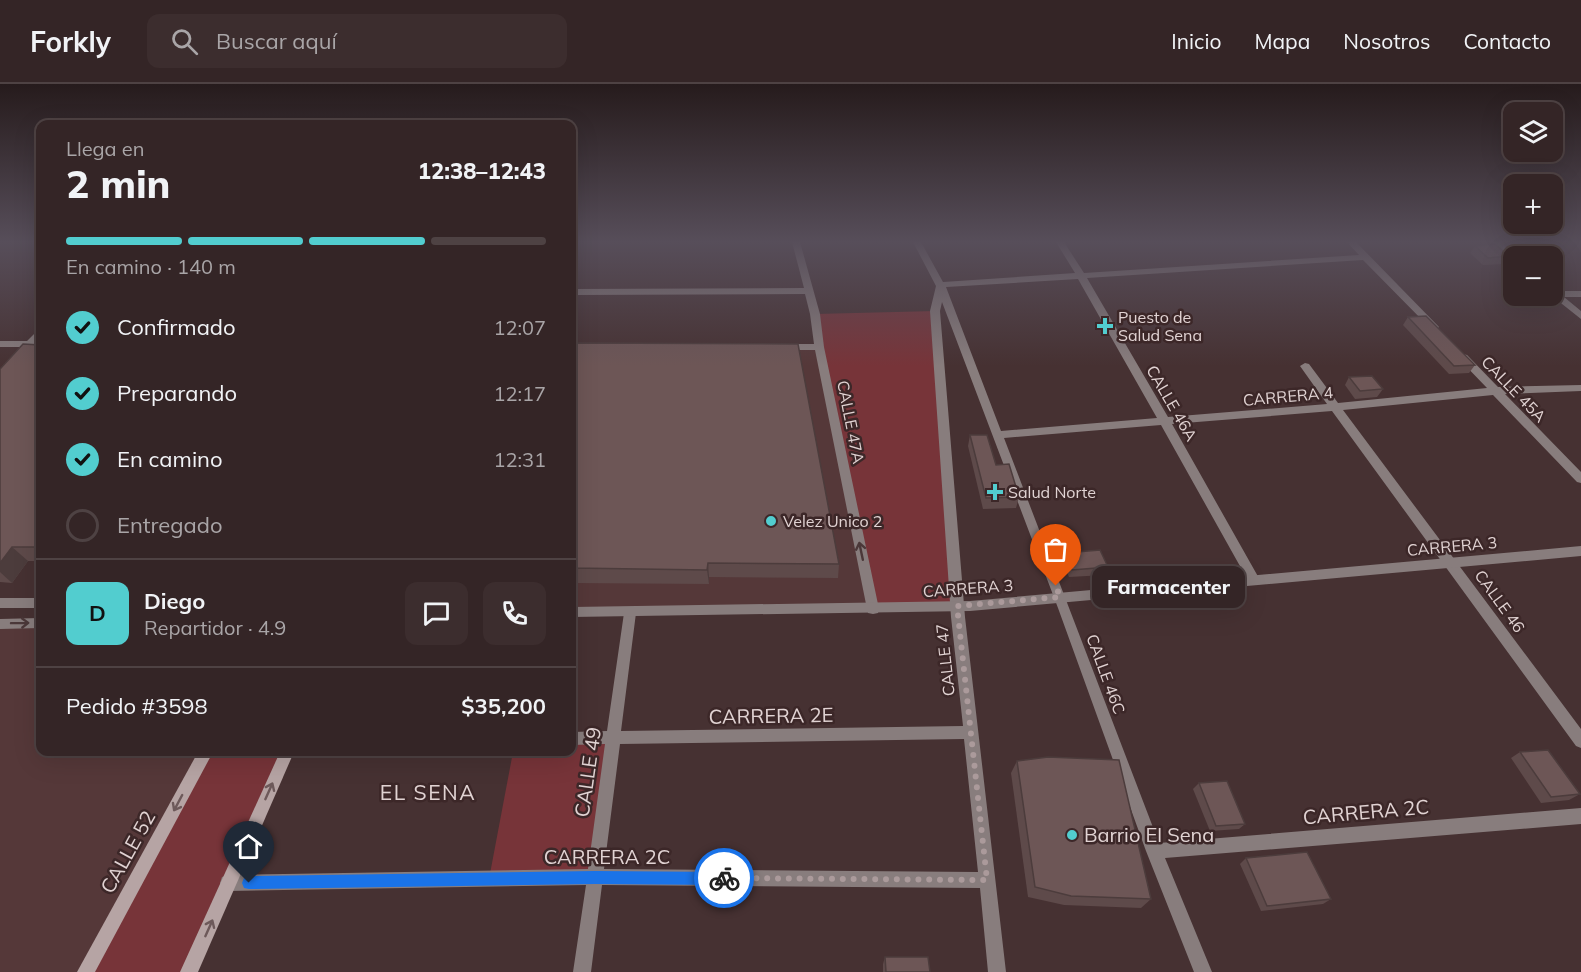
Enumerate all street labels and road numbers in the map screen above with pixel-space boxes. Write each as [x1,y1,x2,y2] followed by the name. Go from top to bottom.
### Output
[1477,352,1551,426] street label: CALLE 45A
[1142,361,1202,445] street label: CALLE 46A
[833,379,869,466] street label: CALLE 47A
[1242,382,1334,410] street label: CARRERA 4
[1406,532,1498,560] street label: CARRERA 3
[1471,566,1529,636] street label: CALLE 46
[922,575,1014,601] street label: CARRERA 3
[931,623,959,697] street label: CALLE 47
[1082,631,1130,717] street label: CALLE 46C
[708,702,834,729] street label: CARRERA 2E
[569,725,606,819] street label: CALLE 49
[1302,794,1430,829] street label: CARRERA 2C
[95,806,161,898] street label: CALLE 52
[544,844,670,869] street label: CARRERA 2C

